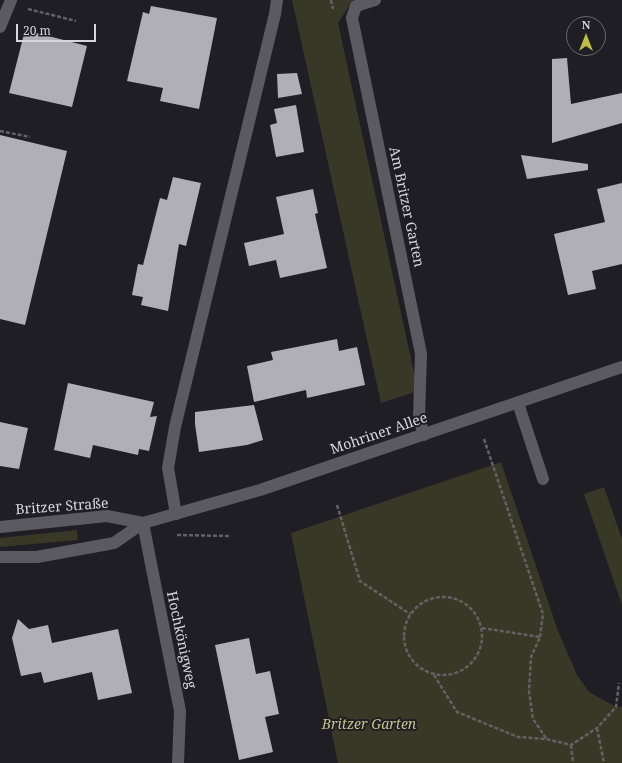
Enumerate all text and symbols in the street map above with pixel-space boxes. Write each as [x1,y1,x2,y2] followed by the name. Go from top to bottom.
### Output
[18,16,98,42] scale bar
[566,16,606,56] north arrow
[582,17,590,32] text: N
[23,22,51,39] text: 20 m
[385,145,427,269] street label: Am Britzer Garten
[328,410,430,458] street label: Mohriner Allee
[15,495,109,519] street label: Britzer Straße
[162,590,200,690] street label: Hochkönigweg
[322,717,416,733] park label: Britzer Garten

